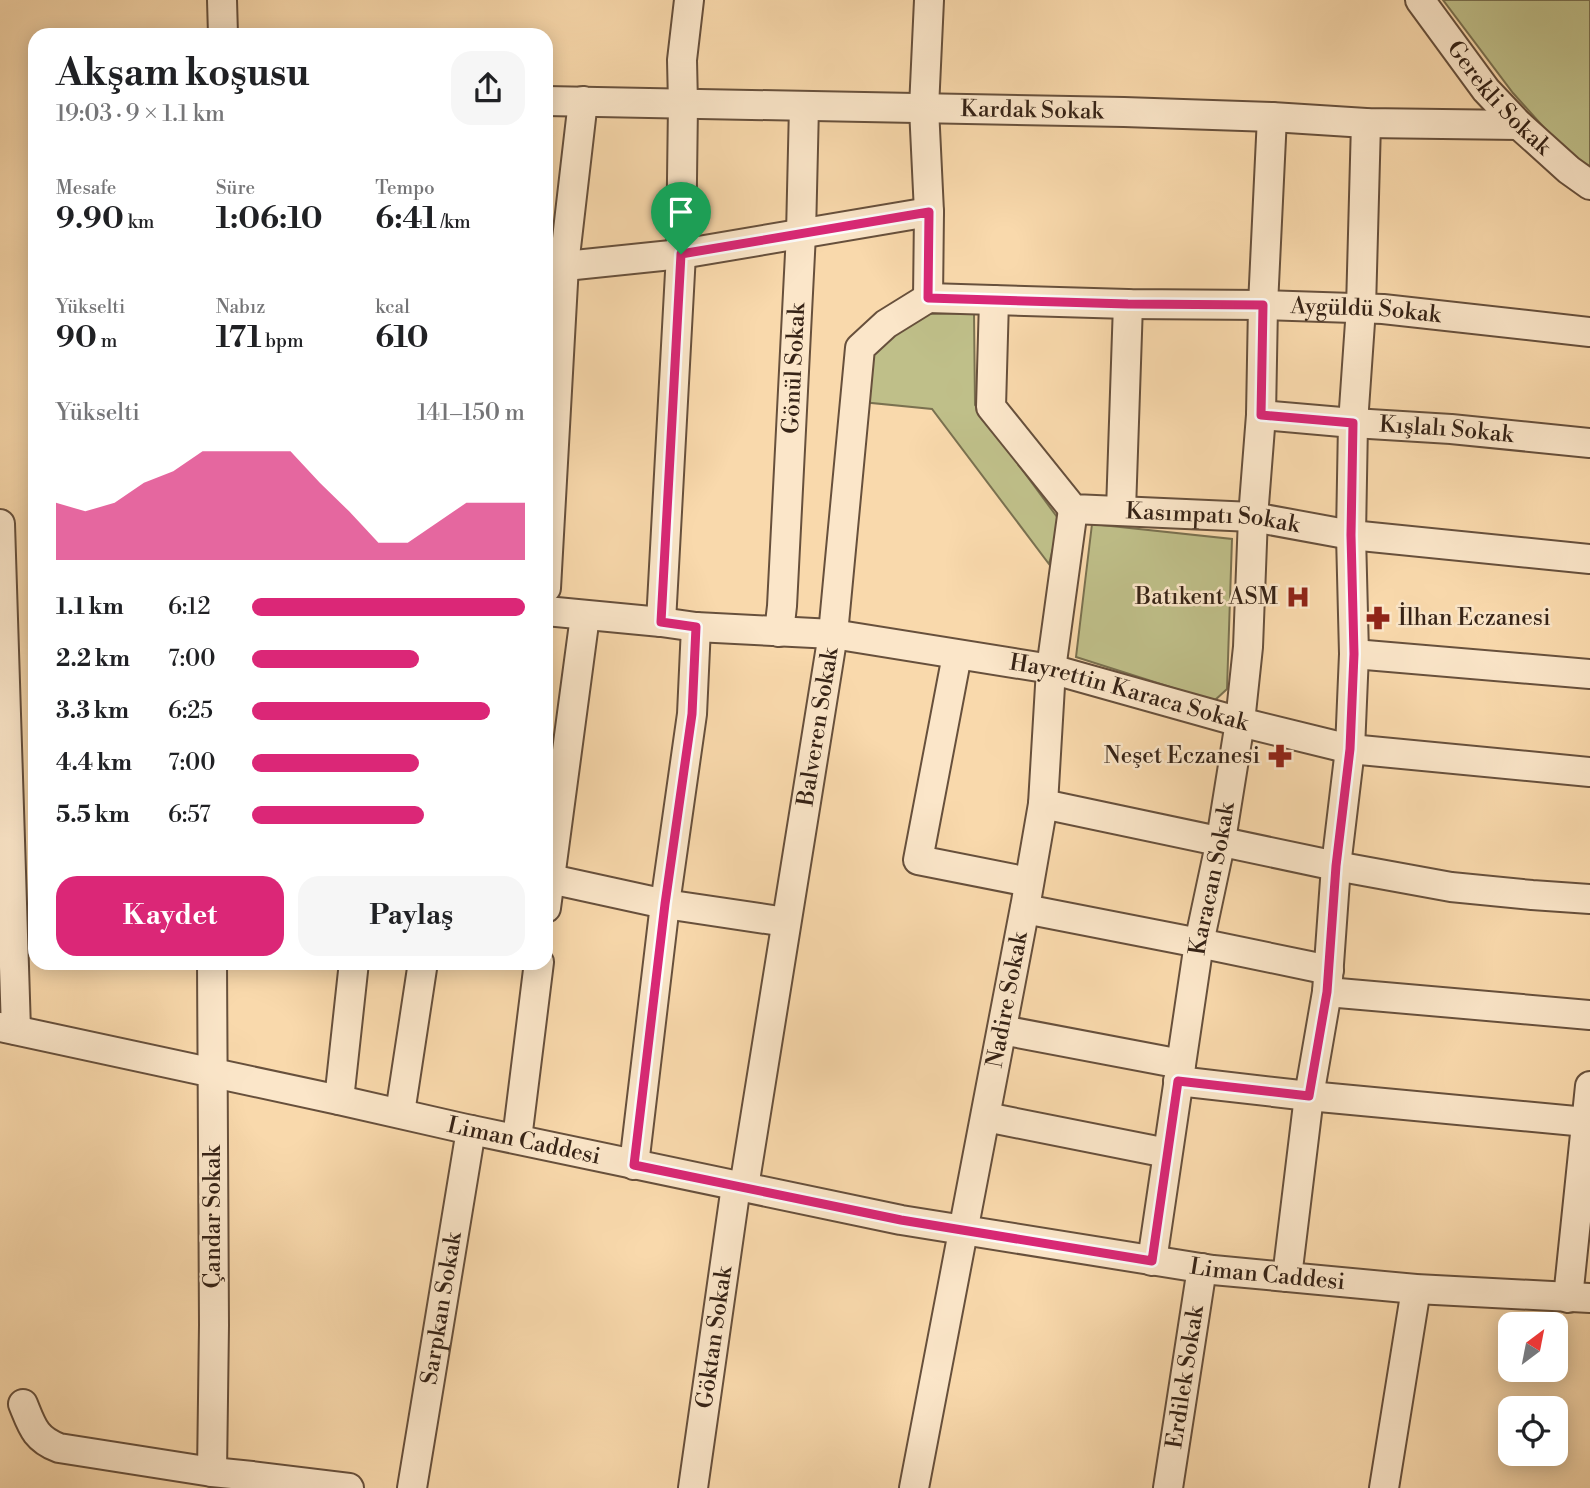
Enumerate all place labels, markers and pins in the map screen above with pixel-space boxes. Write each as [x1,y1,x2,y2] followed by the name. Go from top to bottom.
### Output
[651,182,711,254] pin
[1134,583,1279,611] place label: Batıkent ASM
[1284,583,1312,611] hospital icon: Batıkent ASM
[1398,602,1551,632] place label: İlhan Eczanesi
[1364,604,1392,632] pharmacy icon: İlhan Eczanesi
[1104,742,1260,770] place label: Neşet Eczanesi
[1266,742,1294,770] pharmacy icon: Neşet Eczanesi

